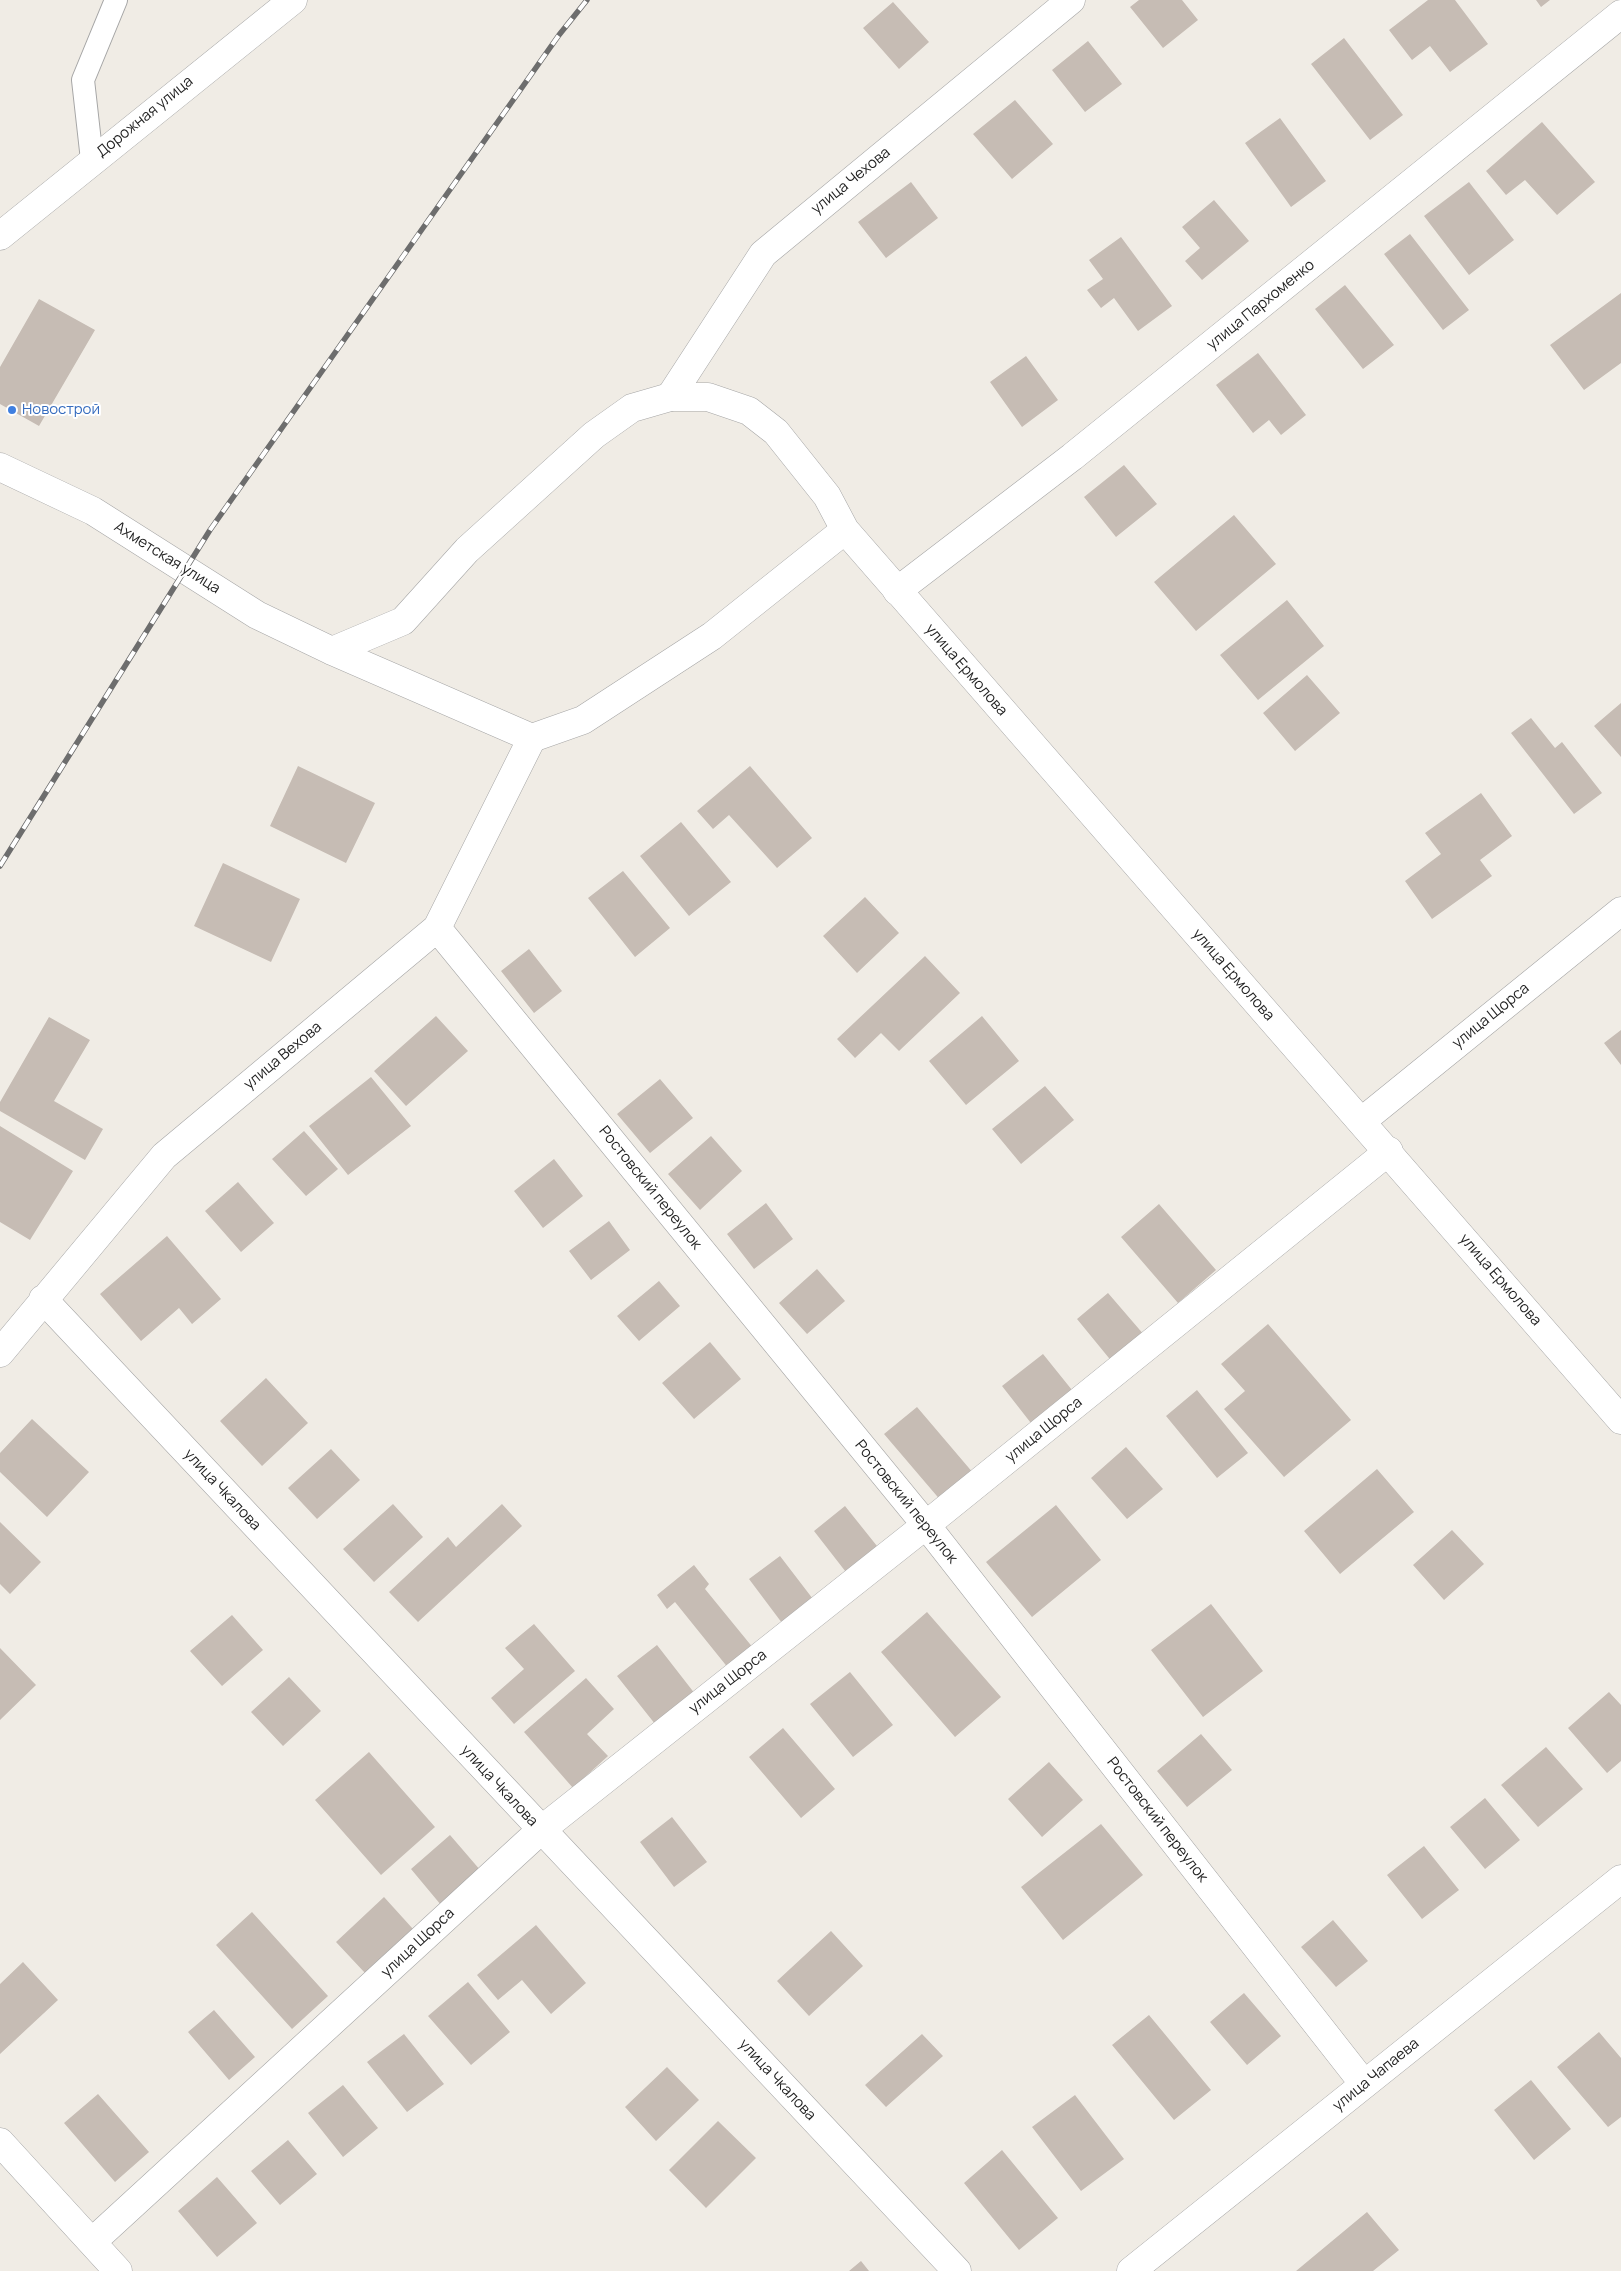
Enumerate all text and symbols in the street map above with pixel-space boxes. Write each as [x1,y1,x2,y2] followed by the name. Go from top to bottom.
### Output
[93,73,197,161] street label: Дорожная улица
[808,144,894,218] street label: улица Чехова
[1204,256,1318,354] street label: улица Пархоменко
[22,401,100,419] place label: Новострой
[6,404,18,416] marker: Новострой
[111,518,223,598] street label: Ахметская улица
[921,620,1011,720] street label: улица Ермолова
[1188,925,1278,1025] street label: улица Ермолова
[1449,980,1533,1052] street label: улица Щорса
[240,1018,326,1094] street label: улица Вехова
[595,1123,705,1253] street label: Ростовский переулок
[1455,1230,1545,1330] street label: улица Ермолова
[1002,1394,1086,1466] street label: улица Щорса
[851,1437,961,1567] street label: Ростовский переулок
[180,1446,264,1534] street label: улица Чкалова
[686,1646,770,1718] street label: улица Щорса
[457,1742,541,1830] street label: улица Чкалова
[1103,1754,1211,1886] street label: Ростовский переулок
[378,1905,458,1981] street label: улица Щорса
[1329,2035,1423,2115] street label: улица Чапаева
[735,2036,819,2124] street label: улица Чкалова

